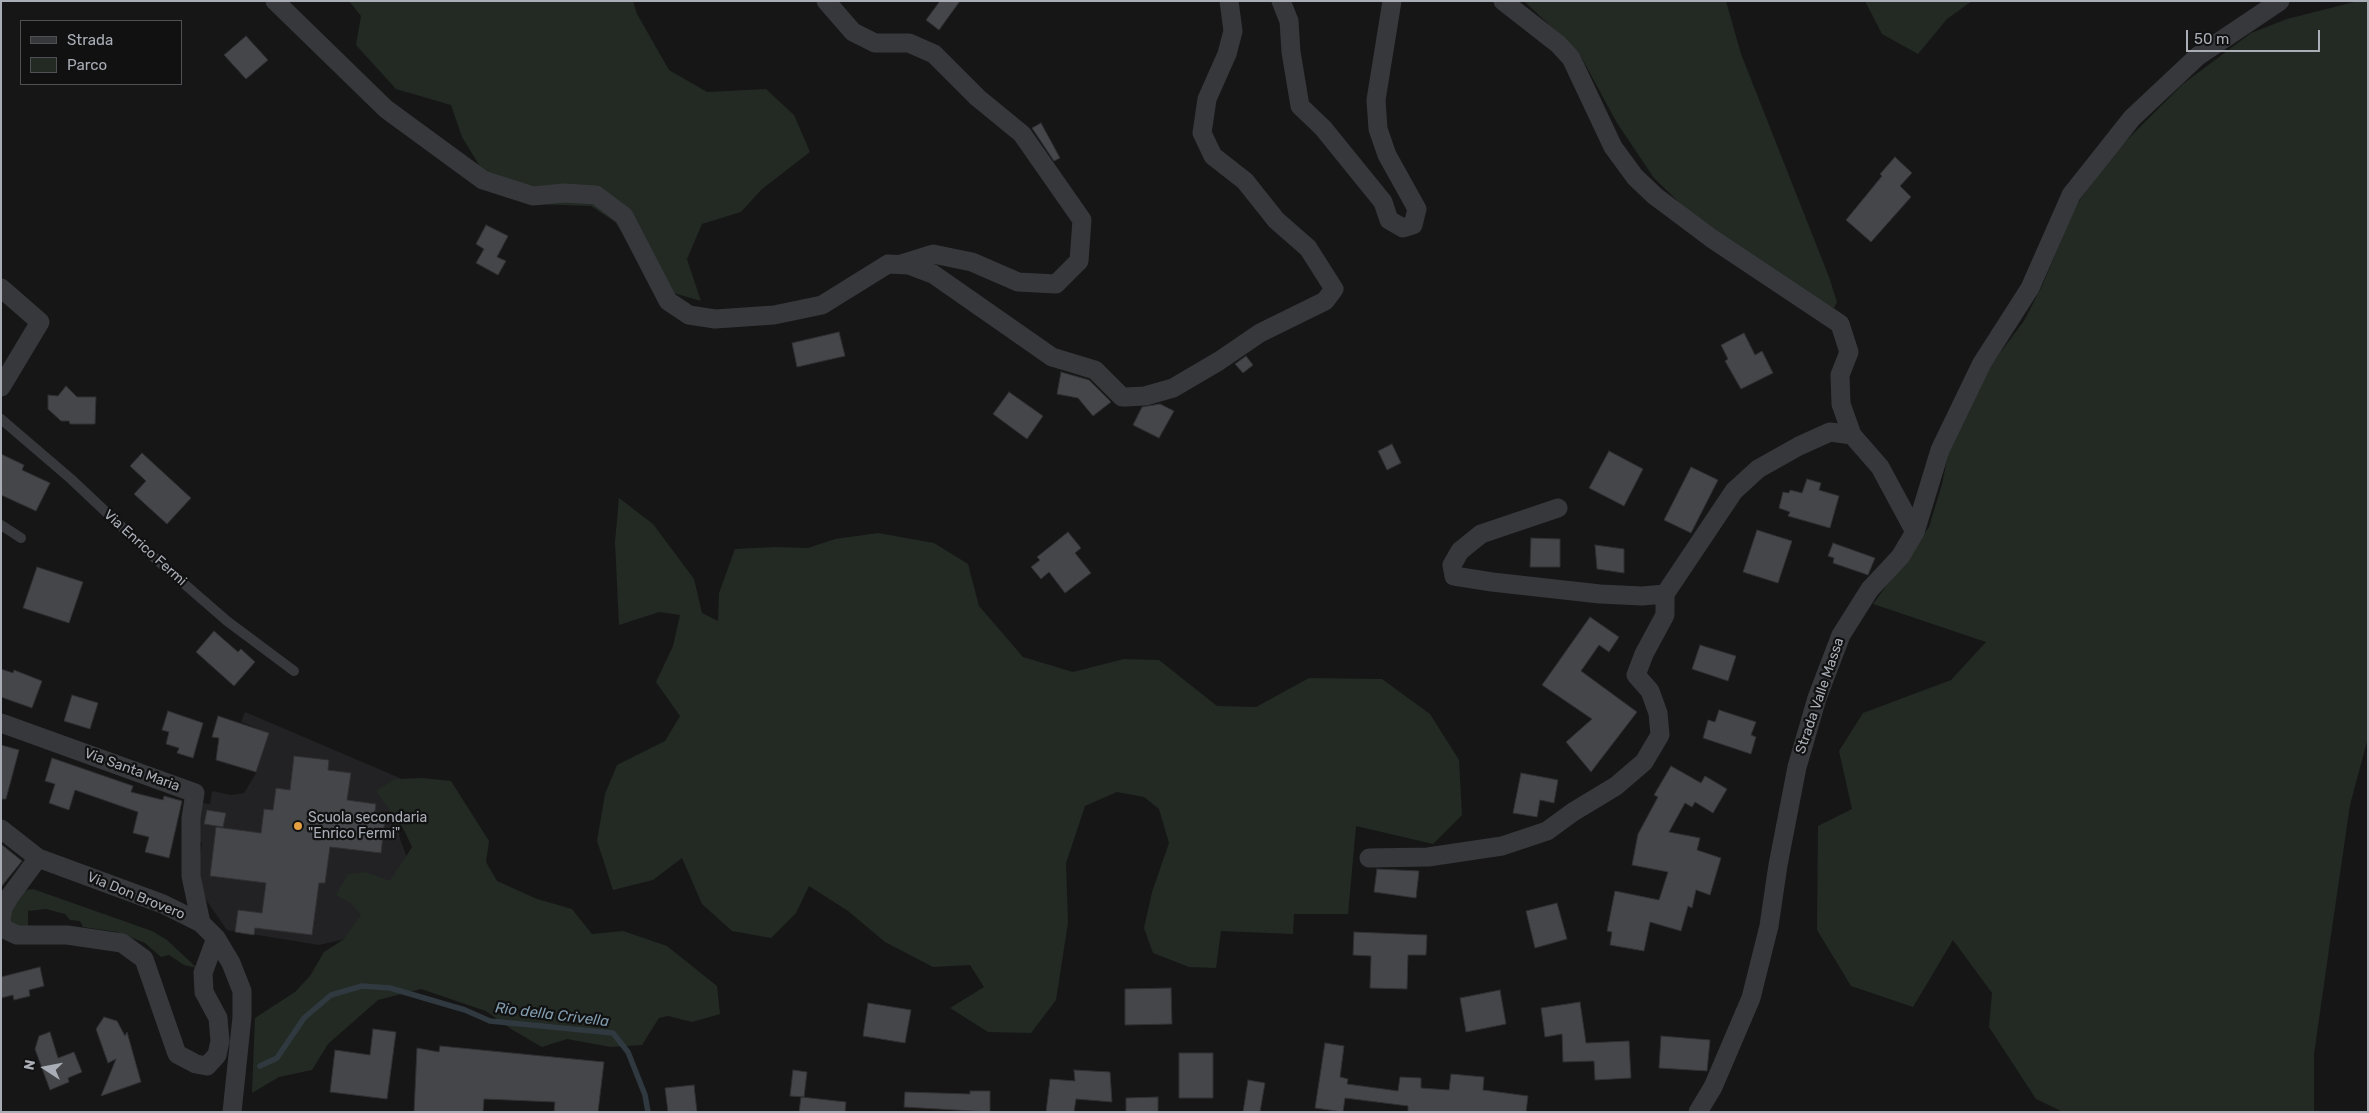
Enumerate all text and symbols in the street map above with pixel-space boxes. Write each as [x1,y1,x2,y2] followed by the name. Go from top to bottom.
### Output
[20,20,182,85] legend
[2189,20,2323,52] scale bar
[2194,30,2229,48] text: 50 m
[67,31,113,49] text: Strada
[67,56,107,74] text: Parco
[100,506,190,590] street label: Via Enrico Fermi
[1792,636,1848,756] street label: Strada Valle Massa
[82,745,182,795] street label: Via Santa Maria
[308,810,427,842] place label: Scuola secondaria "Enrico Fermi"
[292,820,304,832] marker: Scuola secondaria "Enrico Fermi"
[85,869,187,923] street label: Via Don Brovero
[494,999,610,1031] water label: Rio della Crivella
[20,1043,70,1093] north arrow
[20,1058,39,1072] text: N

